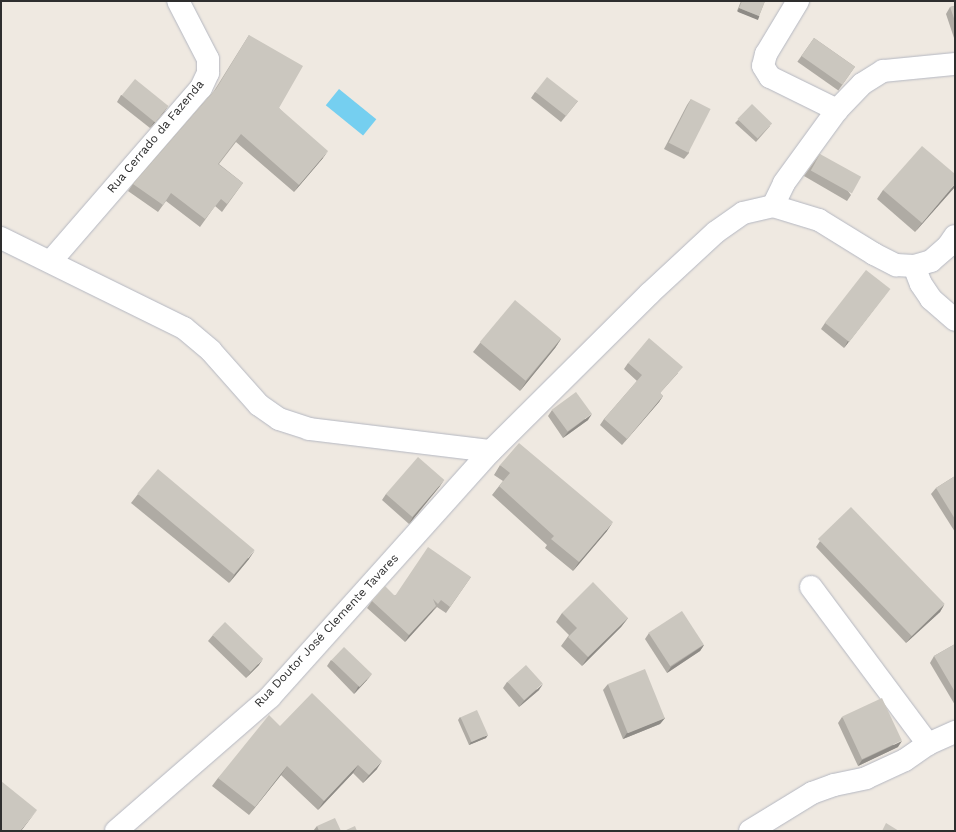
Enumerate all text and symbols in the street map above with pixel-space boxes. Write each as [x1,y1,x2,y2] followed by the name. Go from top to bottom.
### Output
[104,77,208,197] street label: Rua Cerrado da Fazenda
[252,551,402,711] street label: Rua Doutor José Clemente Tavares

